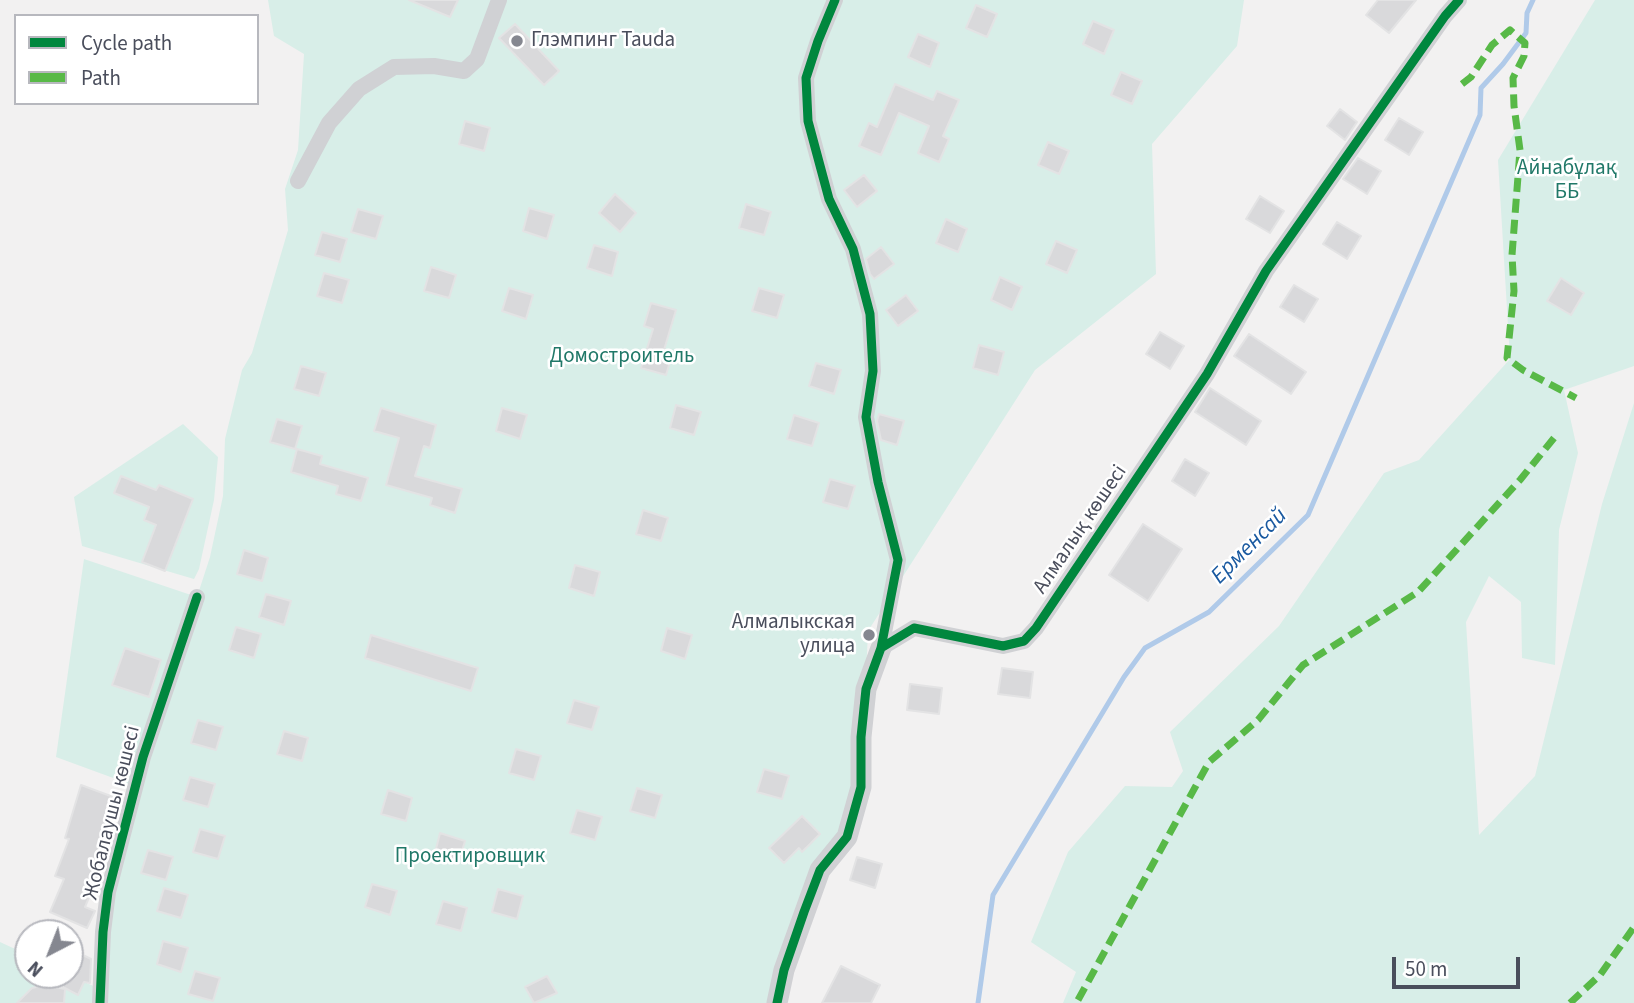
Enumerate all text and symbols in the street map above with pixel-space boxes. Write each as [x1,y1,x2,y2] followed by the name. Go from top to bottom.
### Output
[14,14,259,105] legend
[81,28,172,58] text: Cycle path
[531,28,675,54] place label: Глэмпинг Tauda
[509,33,525,49] marker: Глэмпинг Tauda
[81,63,121,93] text: Path
[1517,156,1617,206] park label: Айнабұлақ ББ
[550,344,694,370] park label: Домостроитель
[1029,461,1133,599] street label: Алмалық көшесі
[1206,503,1294,591] water label: Ерменсай
[732,610,855,660] place label: Алмалыкская улица
[861,627,877,643] marker: Алмалыкская улица
[79,723,147,903] street label: Жобалаушы көшесі
[395,844,545,870] park label: Проектировщик
[14,919,84,989] north arrow
[1396,944,1524,988] scale bar
[22,954,50,983] text: N
[1405,954,1447,984] text: 50 m

